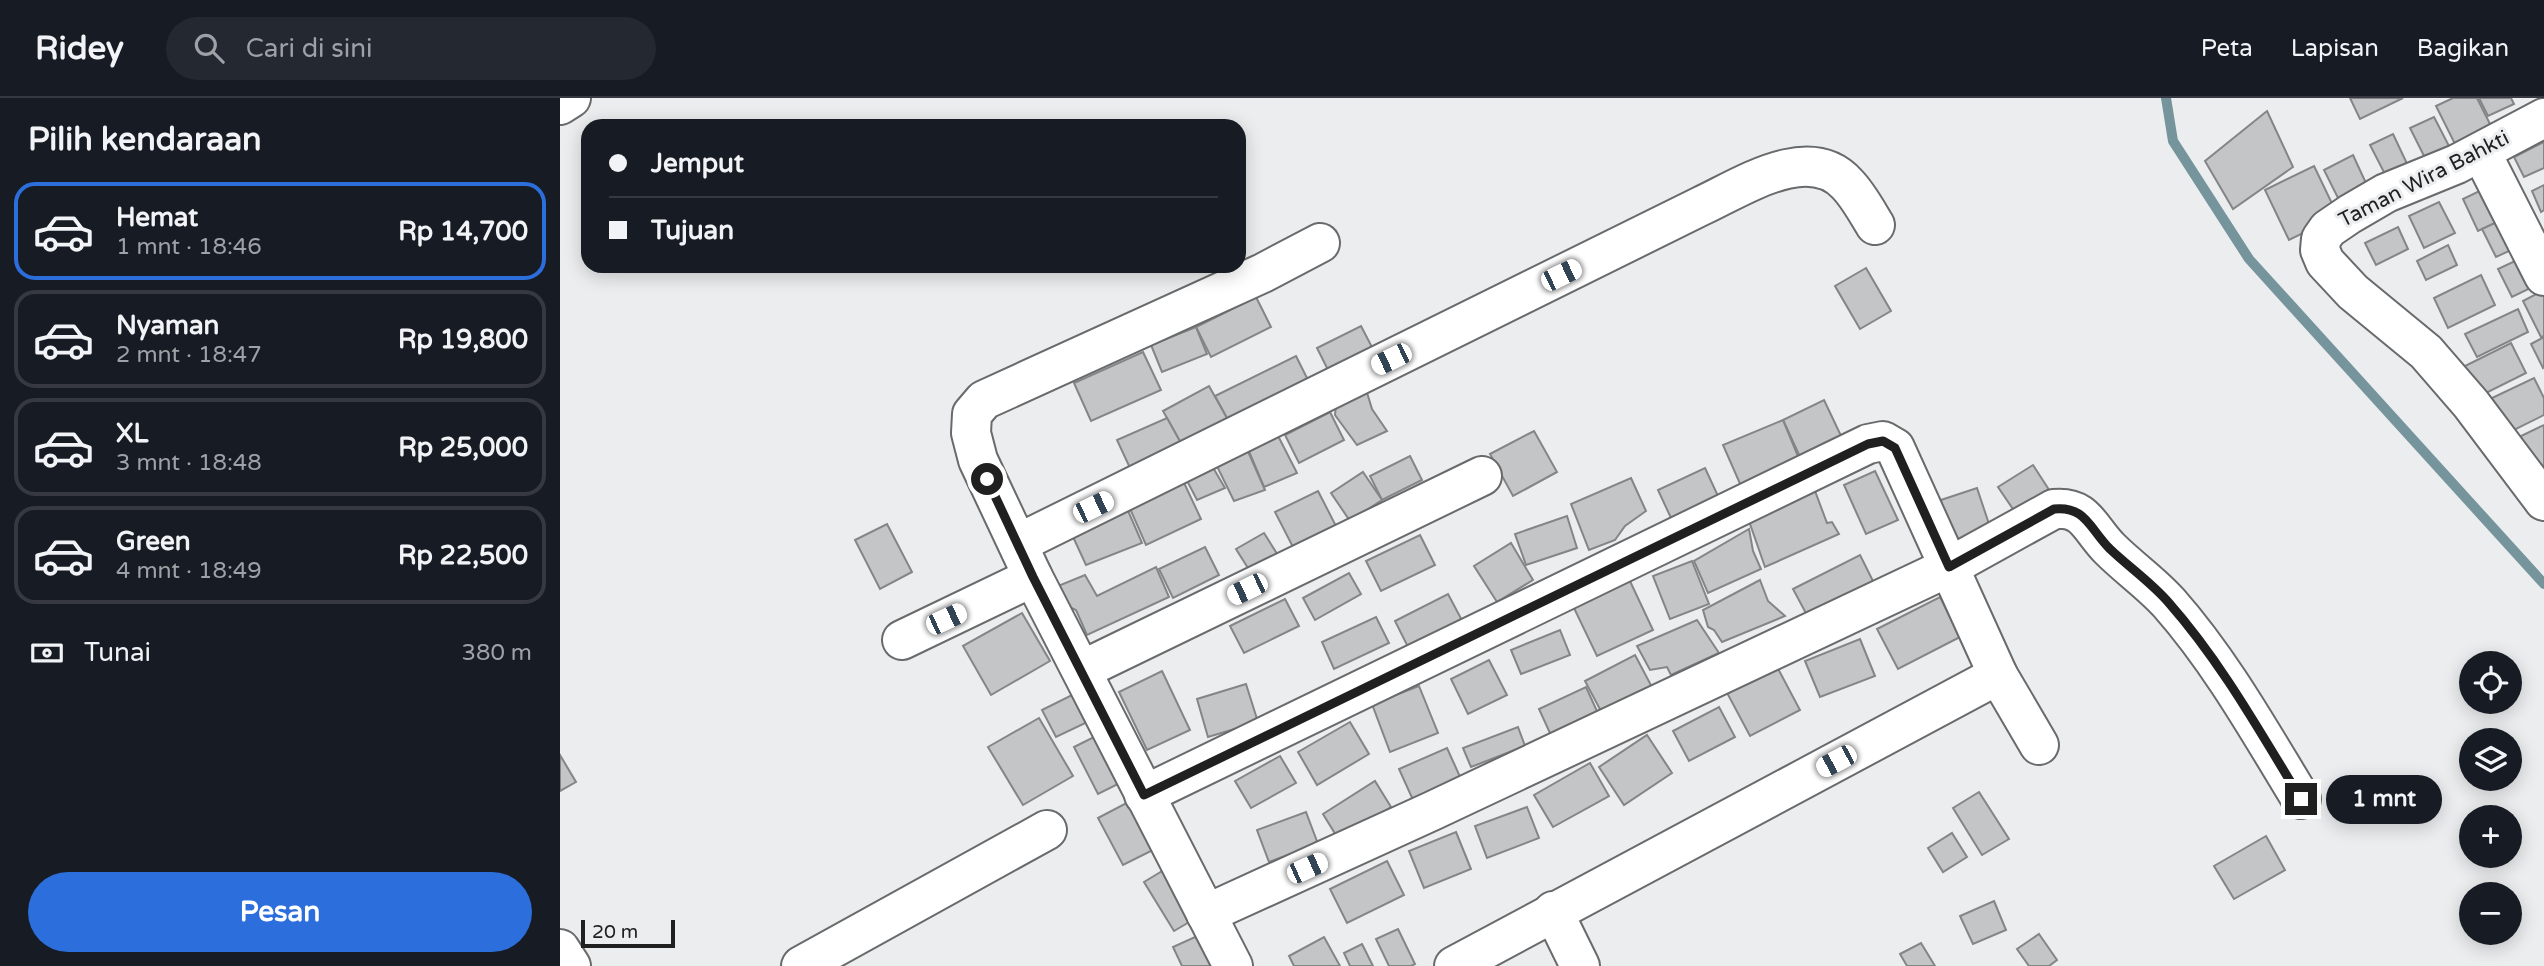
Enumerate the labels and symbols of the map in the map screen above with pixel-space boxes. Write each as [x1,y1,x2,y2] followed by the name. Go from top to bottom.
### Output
[2335,125,2513,233] street label: Taman Wira Bahkti
[1538,256,1585,294] car
[1368,340,1415,378] car
[971,463,1003,495] route start
[1070,488,1117,526] car
[1224,570,1271,608] car
[923,601,970,637] car
[1813,742,1860,780] car
[2326,774,2441,824] callout: 1 mnt
[2285,783,2317,815] route end
[1284,850,1331,886] car
[581,917,676,949] scale bar

